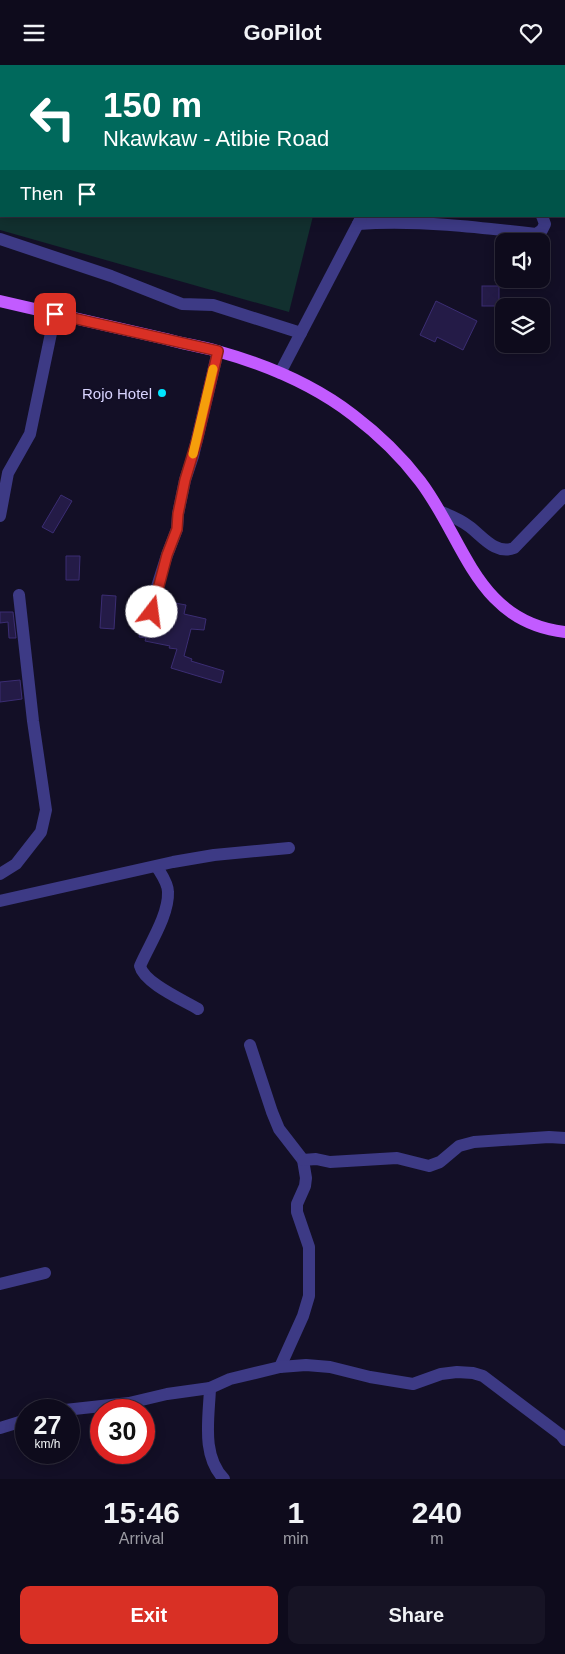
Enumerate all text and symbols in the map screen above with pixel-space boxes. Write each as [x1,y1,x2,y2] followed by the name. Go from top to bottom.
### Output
[20,19,48,47] icon: menu
[517,19,545,47] icon: heart
[243,20,322,45] text: GoPilot
[20,85,85,150] icon: left
[103,85,202,124] text: 150 m
[103,126,329,151] text: Nkawkaw - Atibie Road
[73,180,101,208] icon: arrive
[20,183,63,204] text: Then
[495,233,550,353] map controls
[495,233,550,288] button: sound
[34,293,76,335] pin
[495,298,550,353] button: layers
[41,300,69,328] icon: arrive
[82,385,152,402] place label: Rojo Hotel
[156,387,168,399] marker: Rojo Hotel
[125,585,177,637] position arrow
[90,1399,155,1464] speed limit sign: 30
[34,1411,61,1439] text: 27
[34,1437,61,1451] text: km/h
[103,1496,180,1529] text: 15:46
[287,1496,304,1529] text: 1
[412,1496,462,1529] text: 240
[119,1530,164,1547] text: Arrival
[283,1530,309,1547] text: min
[430,1530,443,1547] text: m
[20,1586,278,1644] button: Exit
[288,1586,545,1644] button: Share

